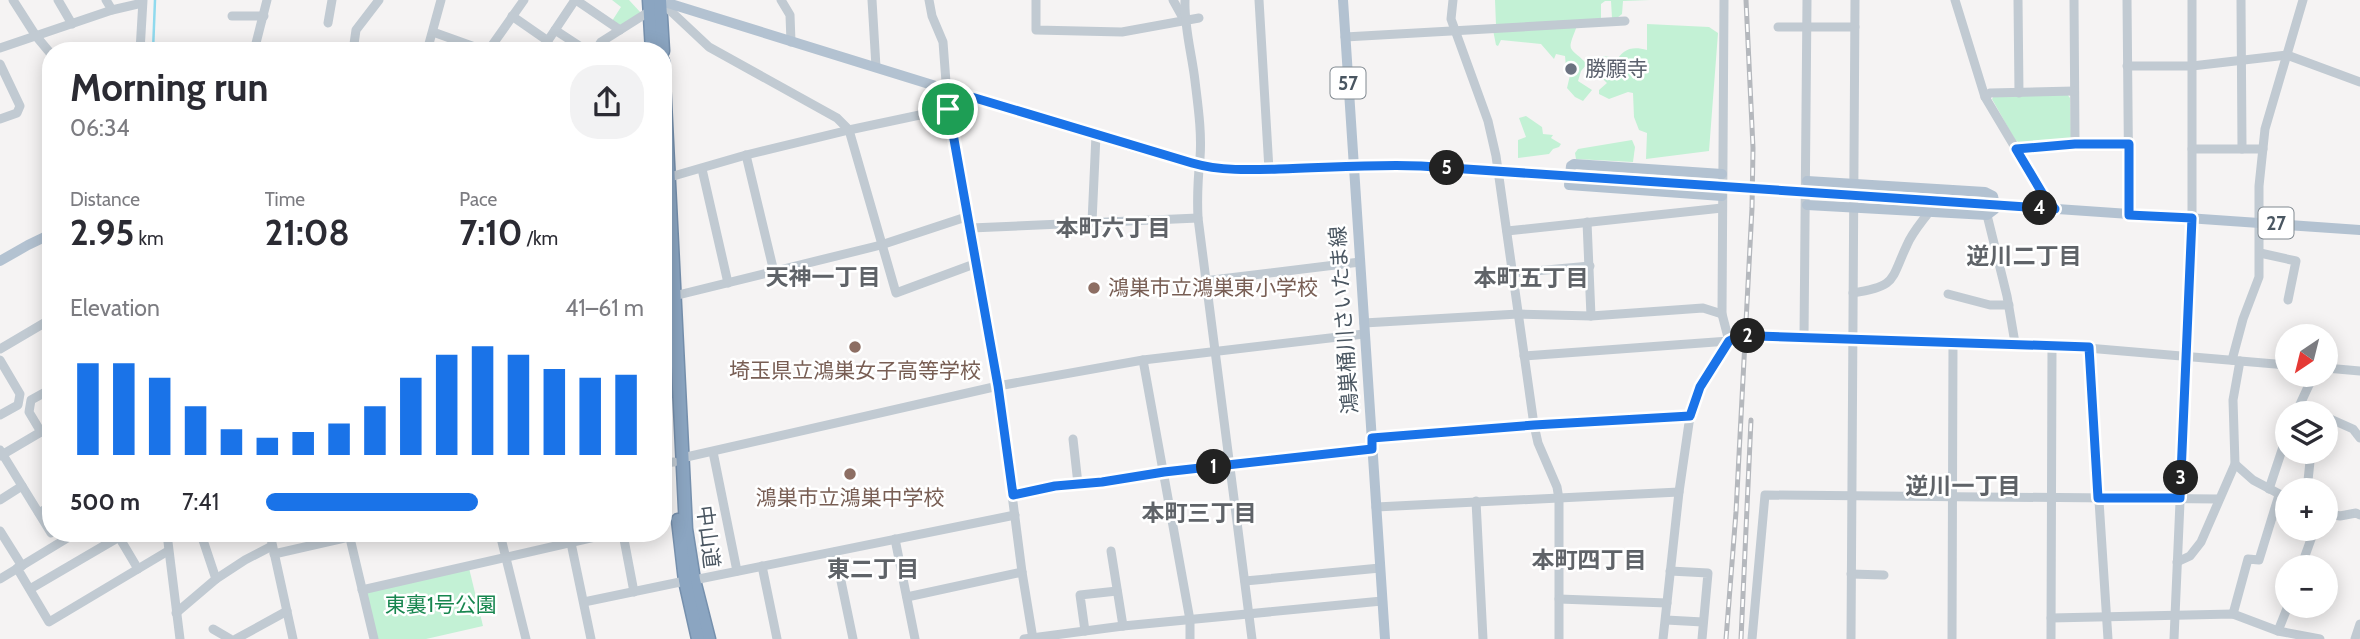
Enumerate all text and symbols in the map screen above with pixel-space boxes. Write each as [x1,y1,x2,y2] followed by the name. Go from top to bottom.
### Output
[1585,56,1648,81] place label: 勝願寺
[1563,61,1579,77] marker: 勝願寺
[70,64,269,111] text: Morning run
[570,65,644,139] button: share
[1330,68,1366,99] road number: 57
[918,79,978,139] pin
[929,90,967,128] icon: arrive
[70,114,130,142] text: 06:34
[1430,150,1464,186] pin: 5
[1441,156,1452,179] text: 5
[70,188,140,211] text: Distance
[265,188,305,211] text: Time
[459,188,497,211] text: Pace
[2022,190,2058,226] pin: 4
[2034,196,2045,219] text: 4
[2258,208,2294,238] road number: 27
[70,211,134,254] text: 2.95
[265,211,350,254] text: 21:08
[459,211,523,254] text: 7:10
[1056,214,1171,242] district label: 本町六丁目
[1324,225,1363,415] street label: 鴻巣桶川さいたま線
[134,227,164,250] text: km
[523,227,558,250] text: /km
[1967,242,2082,270] district label: 逆川二丁目
[766,263,881,291] district label: 天神一丁目
[1474,264,1589,292] district label: 本町五丁目
[1108,275,1318,300] place label: 鴻巣市立鴻巣東小学校
[1086,280,1102,296] marker: 鴻巣市立鴻巣東小学校
[70,294,160,322] text: Elevation
[565,294,644,322] text: 41–61 m
[1730,318,1766,354] pin: 2
[1742,324,1753,347] text: 2
[2275,324,2338,387] north arrow
[2275,324,2338,618] map controls
[847,339,863,355] marker: 埼玉県立鴻巣女子高等学校
[729,358,981,383] place label: 埼玉県立鴻巣女子高等学校
[2275,401,2338,464] button: layers
[1196,449,1232,484] pin: 1
[1210,455,1217,478] text: 1
[2164,461,2198,496] pin: 3
[842,466,858,482] marker: 鴻巣市立鴻巣中学校
[2175,466,2186,489] text: 3
[1906,472,2021,500] district label: 逆川一丁目
[2275,478,2338,541] button: +
[756,485,945,510] place label: 鴻巣市立鴻巣中学校
[70,488,140,516] text: 500 m
[182,488,219,516] text: 7:41
[1142,499,1257,527] district label: 本町三丁目
[692,504,725,570] street label: 中山道
[1532,546,1647,574] district label: 本町四丁目
[827,555,919,583] district label: 東二丁目
[2275,555,2338,618] button: −
[385,592,497,617] park label: 東裏1号公園

